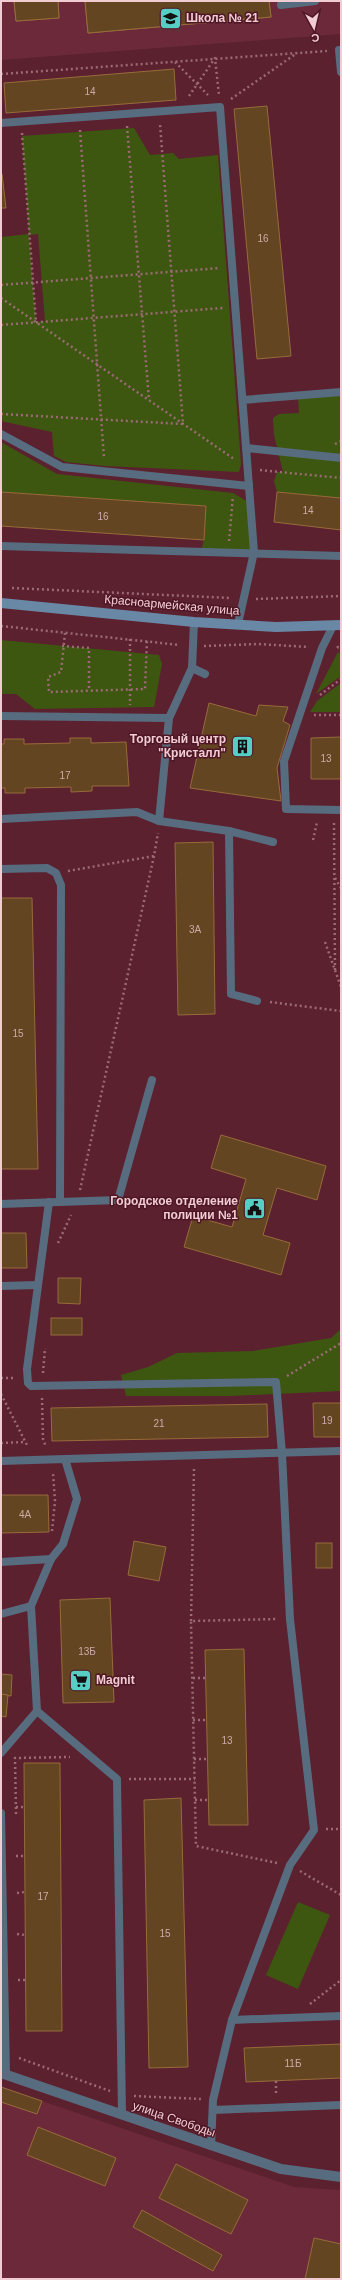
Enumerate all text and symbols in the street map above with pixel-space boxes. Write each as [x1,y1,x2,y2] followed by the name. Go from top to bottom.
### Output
[158,5,184,31] school or university icon: Школа № 21
[294,8,334,48] north arrow
[186,11,259,25] place label: Школа № 21
[311,31,320,44] text: С
[84,86,96,97] house number: 14
[257,233,269,244] house number: 16
[302,505,314,516] house number: 14
[97,511,109,522] house number: 16
[104,592,240,618] street label: Красноармейская улица
[130,732,226,760] place label: Торговый центр "Кристалл"
[229,733,255,759] building icon: Торговый центр "Кристалл"
[320,753,332,764] house number: 13
[59,770,71,781] house number: 17
[189,924,201,935] house number: 3А
[12,1028,24,1039] house number: 15
[110,1194,238,1222] place label: Городское отделение полиции №1
[241,1195,267,1221] public building icon: Городское отделение полиции №1
[321,1415,333,1426] house number: 19
[153,1418,165,1429] house number: 21
[19,1509,31,1520] house number: 4А
[78,1646,96,1657] house number: 13Б
[67,1667,93,1693] supermarket icon: Magnit
[96,1673,135,1687] place label: Magnit
[221,1735,233,1746] house number: 13
[37,1891,49,1902] house number: 17
[159,1928,171,1939] house number: 15
[285,2058,302,2069] house number: 11Б
[131,2098,217,2140] street label: улица Свободы

